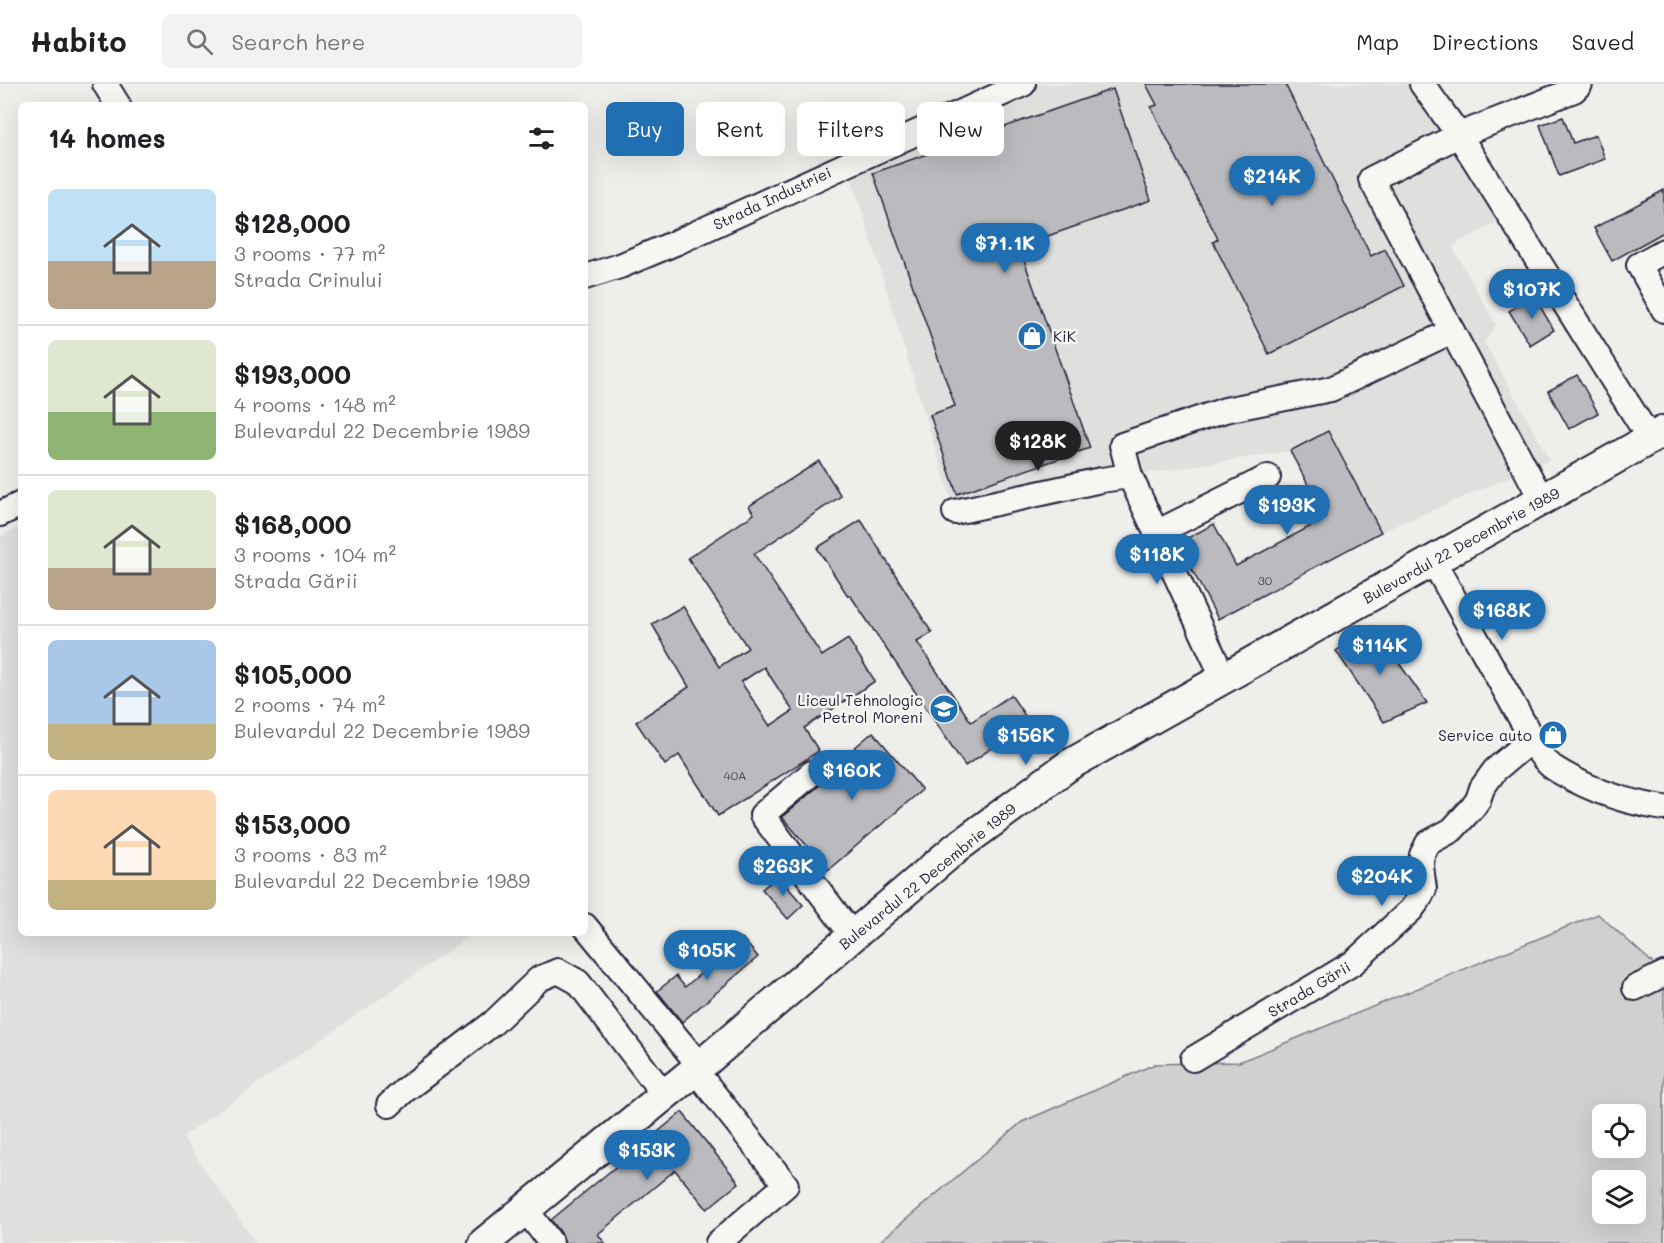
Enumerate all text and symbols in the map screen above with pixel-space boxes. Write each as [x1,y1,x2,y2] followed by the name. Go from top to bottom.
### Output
[162,14,582,68] search box
[30,23,126,59] text: Habito
[183,25,216,58] icon: search
[231,27,365,56] text: Search here
[1356,28,1399,55] text: Map
[1432,28,1539,55] text: Directions
[1572,28,1634,55] text: Saved
[606,102,684,156] chip: Buy
[696,102,785,156] chip: Rent
[797,102,905,156] chip: Filters
[917,102,1004,156] chip: New
[48,121,166,155] text: 14 homes
[525,122,558,155] icon: filters
[1230,156,1314,207] pin: $214K
[710,162,834,234] street label: Strada Industriei
[1243,162,1301,188] text: $214K
[234,206,350,240] text: $128,000
[96,213,168,285] icon: home
[956,223,1054,274] pin: $71.1K
[975,229,1035,255] text: $71.1K
[234,240,385,266] text: 3 rooms · 77 m²
[234,266,383,292] text: Strada Crinului
[1490,269,1574,320] pin: $107K
[1503,275,1561,301] text: $107K
[1016,320,1048,352] shop icon: KiK
[1053,326,1076,346] place label: KiK
[234,357,351,391] text: $193,000
[96,364,168,436] icon: home
[234,391,396,417] text: 4 rooms · 148 m²
[234,417,530,443] text: Bulevardul 22 Decembrie 1989
[996,421,1080,472] pin: $128K
[1009,427,1067,453] text: $128K
[1359,482,1563,608] street label: Bulevardul 22 Decembrie 1989
[1245,485,1329,536] pin: $193K
[1258,491,1316,517] text: $193K
[234,507,352,541] text: $168,000
[96,514,168,586] icon: home
[1115,534,1199,585] pin: $118K
[1129,540,1185,566] text: $118K
[234,541,396,567] text: 3 rooms · 104 m²
[234,567,358,593] text: Strada Gării
[1258,572,1273,588] house number: 30
[1460,590,1544,641] pin: $168K
[1473,596,1531,622] text: $168K
[1338,625,1422,676] pin: $114K
[1352,631,1408,657] text: $114K
[234,657,352,691] text: $105,000
[96,664,168,736] icon: home
[798,690,923,727] place label: Liceul Tehnologic Petrol Moreni
[234,691,385,717] text: 2 rooms · 74 m²
[928,693,960,725] school or university icon: Liceul Tehnologic Petrol Moreni
[984,715,1068,766] pin: $156K
[234,717,530,743] text: Bulevardul 22 Decembrie 1989
[1537,719,1569,751] shop icon: Service auto
[997,721,1055,747] text: $156K
[1438,725,1532,745] place label: Service auto
[810,750,894,801] pin: $160K
[822,756,882,782] text: $160K
[724,767,746,783] house number: 40A
[834,798,1020,954] street label: Bulevardul 22 Decembrie 1989
[234,807,351,841] text: $153,000
[96,814,168,886] icon: home
[234,841,387,867] text: 3 rooms · 83 m²
[741,846,825,897] pin: $263K
[753,852,813,878] text: $263K
[1340,856,1424,907] pin: $204K
[1351,862,1413,888] text: $204K
[234,867,530,893] text: Bulevardul 22 Decembrie 1989
[665,930,749,981] pin: $105K
[678,936,736,962] text: $105K
[1264,957,1354,1021] street label: Strada Gării
[1592,1104,1646,1224] map controls
[1592,1104,1646,1158] button: locate
[605,1130,689,1181] pin: $153K
[618,1136,676,1162] text: $153K
[1592,1170,1646,1224] button: layers

